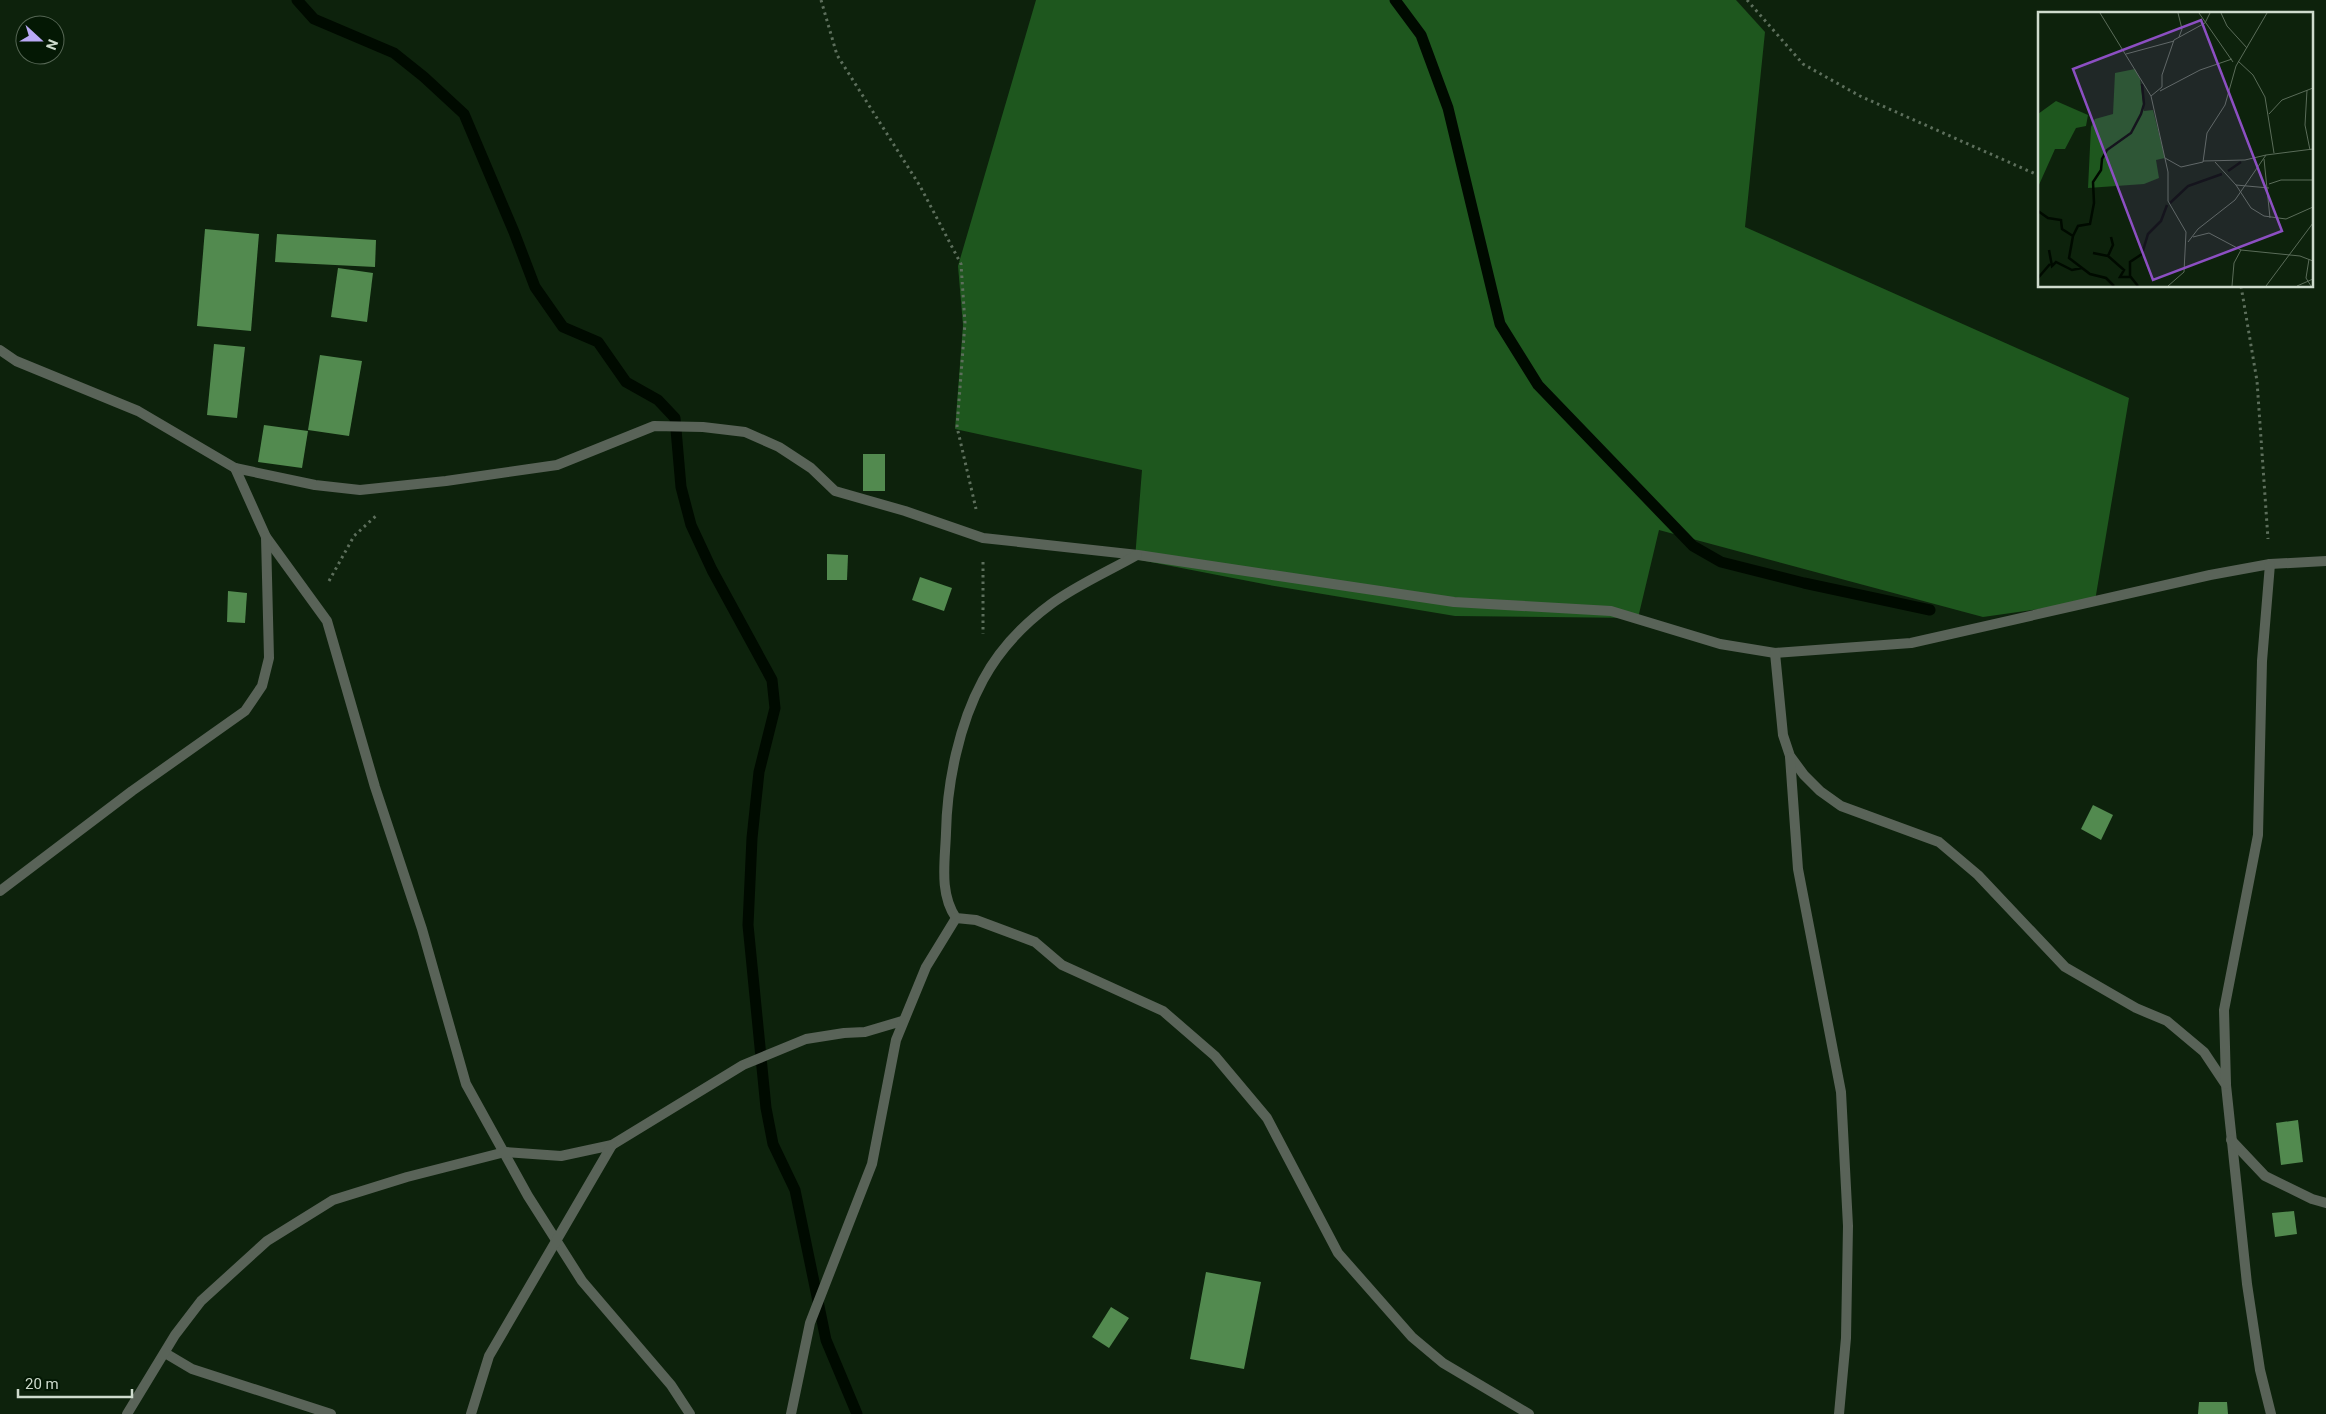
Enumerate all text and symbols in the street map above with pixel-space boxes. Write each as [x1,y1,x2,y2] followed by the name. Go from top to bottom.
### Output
[2038,12,2314,288] inset map
[15,15,65,65] north arrow
[43,37,61,52] text: N
[18,1366,131,1398] scale bar
[25,1375,59,1393] text: 20 m

